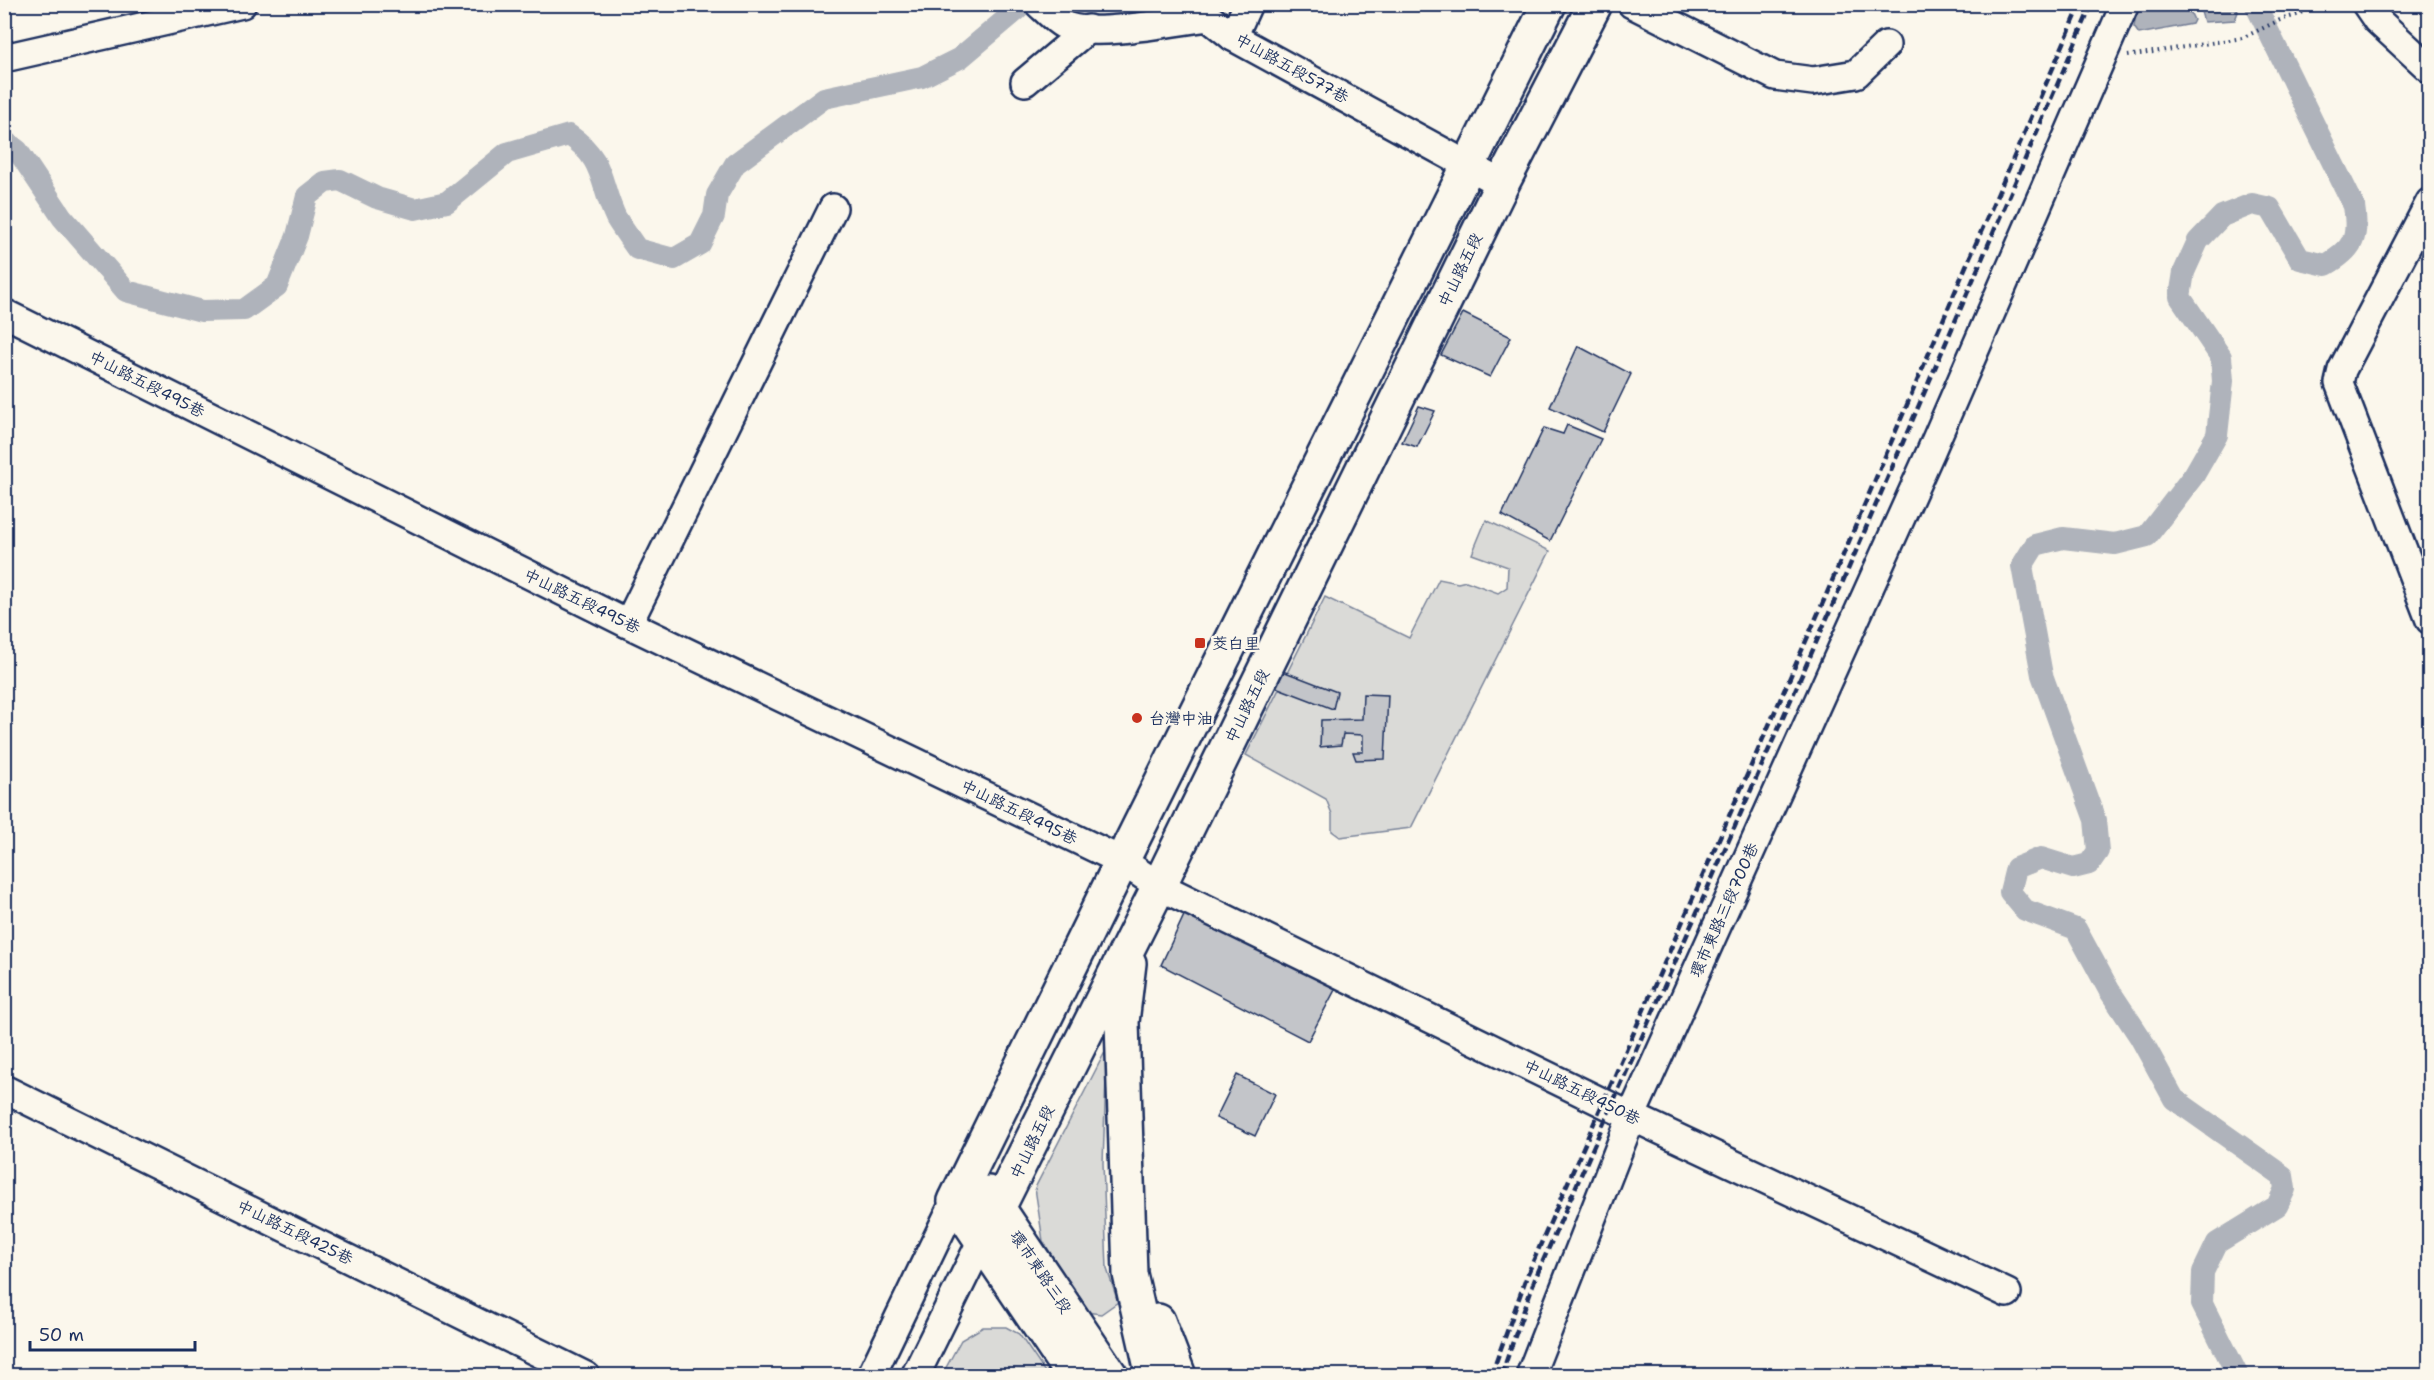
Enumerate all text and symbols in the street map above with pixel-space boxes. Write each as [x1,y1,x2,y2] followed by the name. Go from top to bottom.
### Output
[1232,28,1352,108] street label: 中山路五段577巷
[1433,229,1487,311] street label: 中山路五段
[86,346,208,422] street label: 中山路五段495巷
[520,564,644,638] street label: 中山路五段495巷
[1212,633,1260,654] place label: 茭白里
[1193,636,1207,650] marker: 茭白里
[1220,665,1274,747] street label: 中山路五段
[1149,708,1213,729] place label: 台灣中油
[1130,711,1144,725] marker: 台灣中油
[957,775,1081,849] street label: 中山路五段495巷
[1685,839,1763,981] street label: 環市東路三段700巷
[1520,1055,1644,1129] street label: 中山路五段450巷
[1005,1101,1059,1183] street label: 中山路五段
[233,1195,357,1269] street label: 中山路五段425巷
[1005,1226,1077,1318] street label: 環市東路三段
[30,1314,195,1352] scale bar
[39,1323,84,1347] text: 50 m

